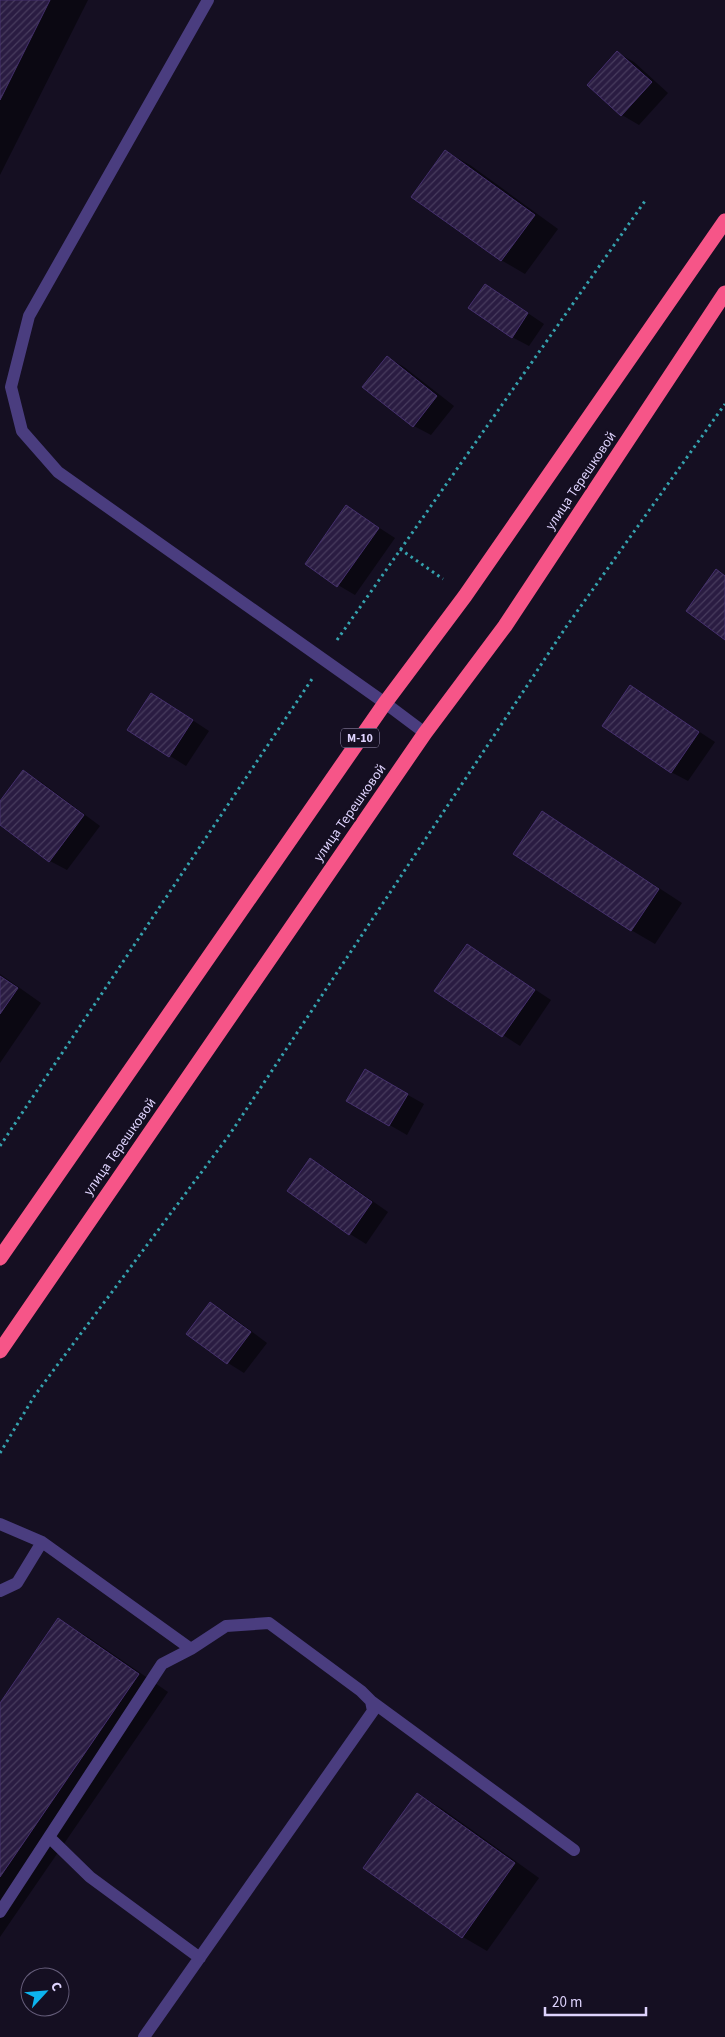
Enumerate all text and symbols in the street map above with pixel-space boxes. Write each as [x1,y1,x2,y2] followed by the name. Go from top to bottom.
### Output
[541,428,621,534] street label: улица Терешковой
[341,728,379,748] road number: М-10
[309,760,391,866] street label: улица Терешковой
[79,1094,161,1200] street label: улица Терешковой
[20,1967,70,2017] north arrow
[45,1979,67,1995] text: С
[545,1984,646,2016] scale bar
[552,1992,582,2013] text: 20 m

